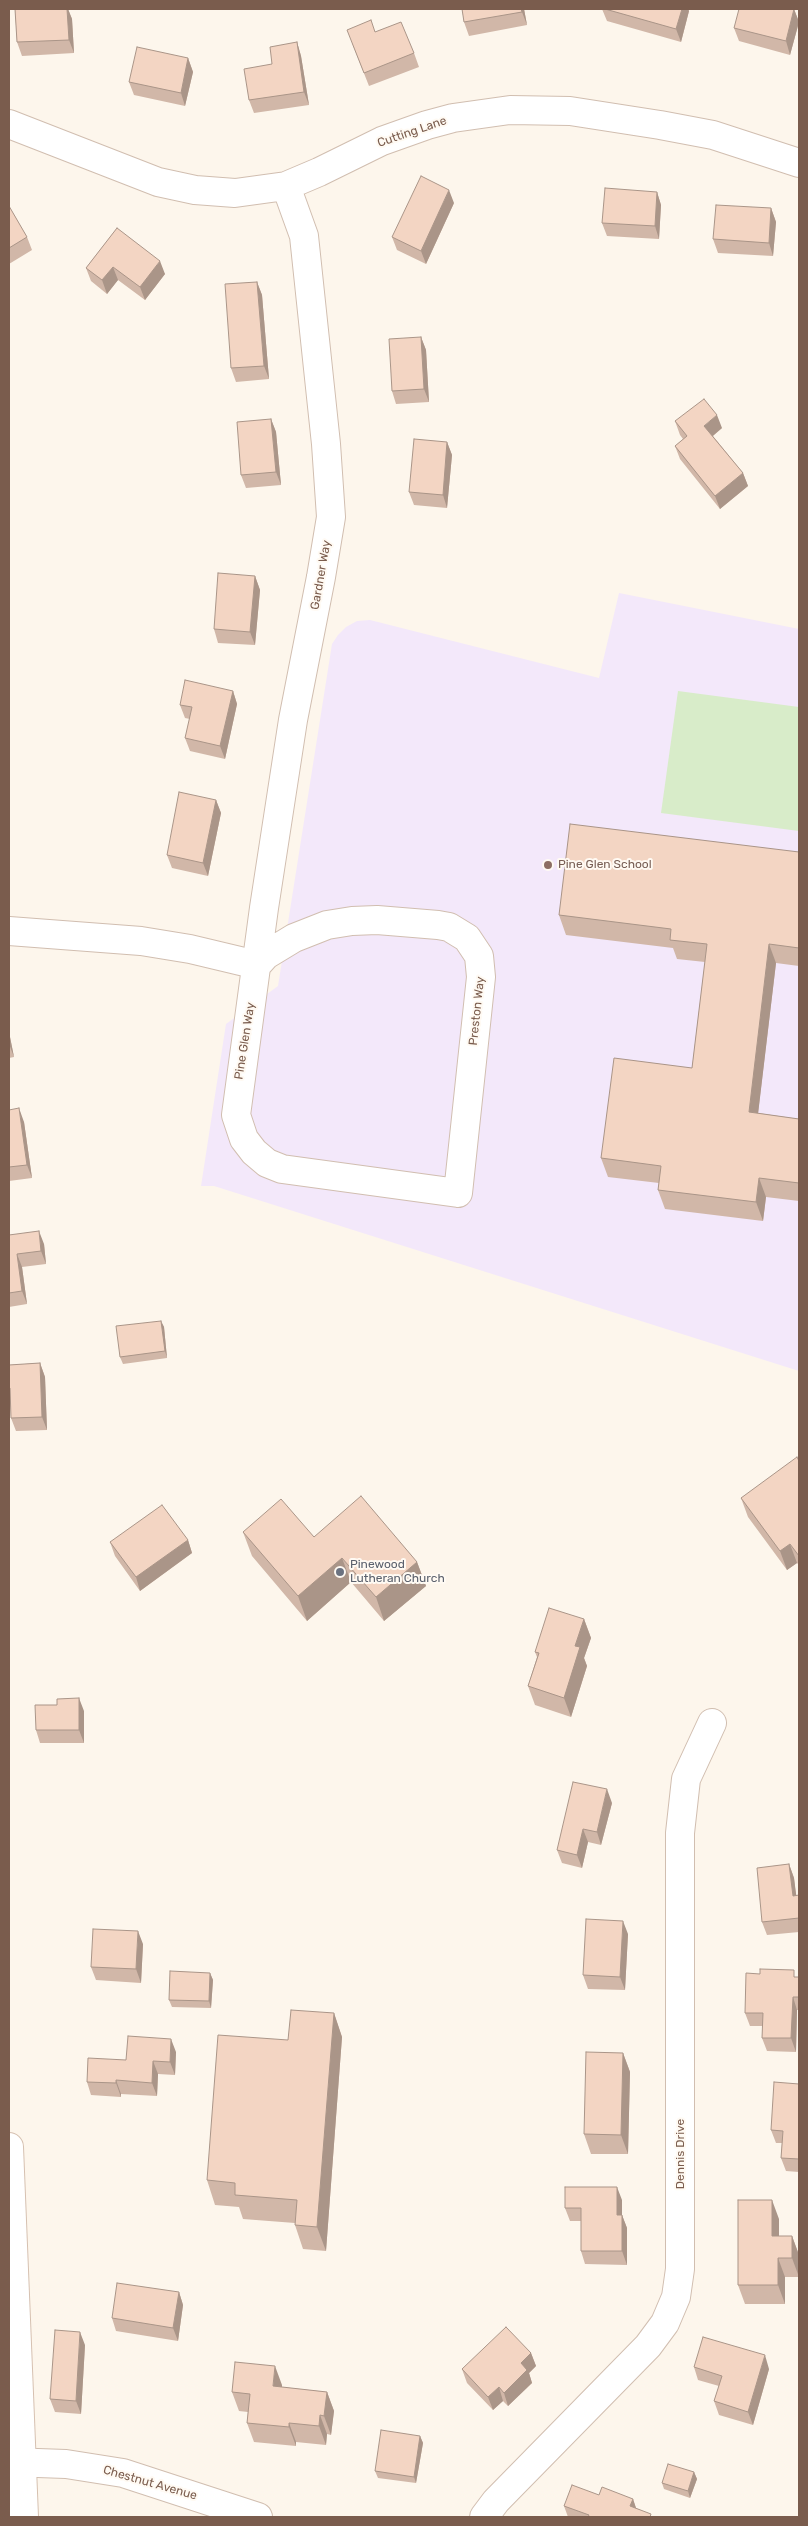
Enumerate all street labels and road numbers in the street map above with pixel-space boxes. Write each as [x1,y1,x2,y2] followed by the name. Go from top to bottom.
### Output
[375,113,449,151] street label: Cutting Lane
[308,539,334,611] street label: Gardner Way
[466,976,488,1046] street label: Preston Way
[232,1001,258,1081] street label: Pine Glen Way
[674,2119,688,2189] street label: Dennis Drive
[101,2463,199,2503] street label: Chestnut Avenue

